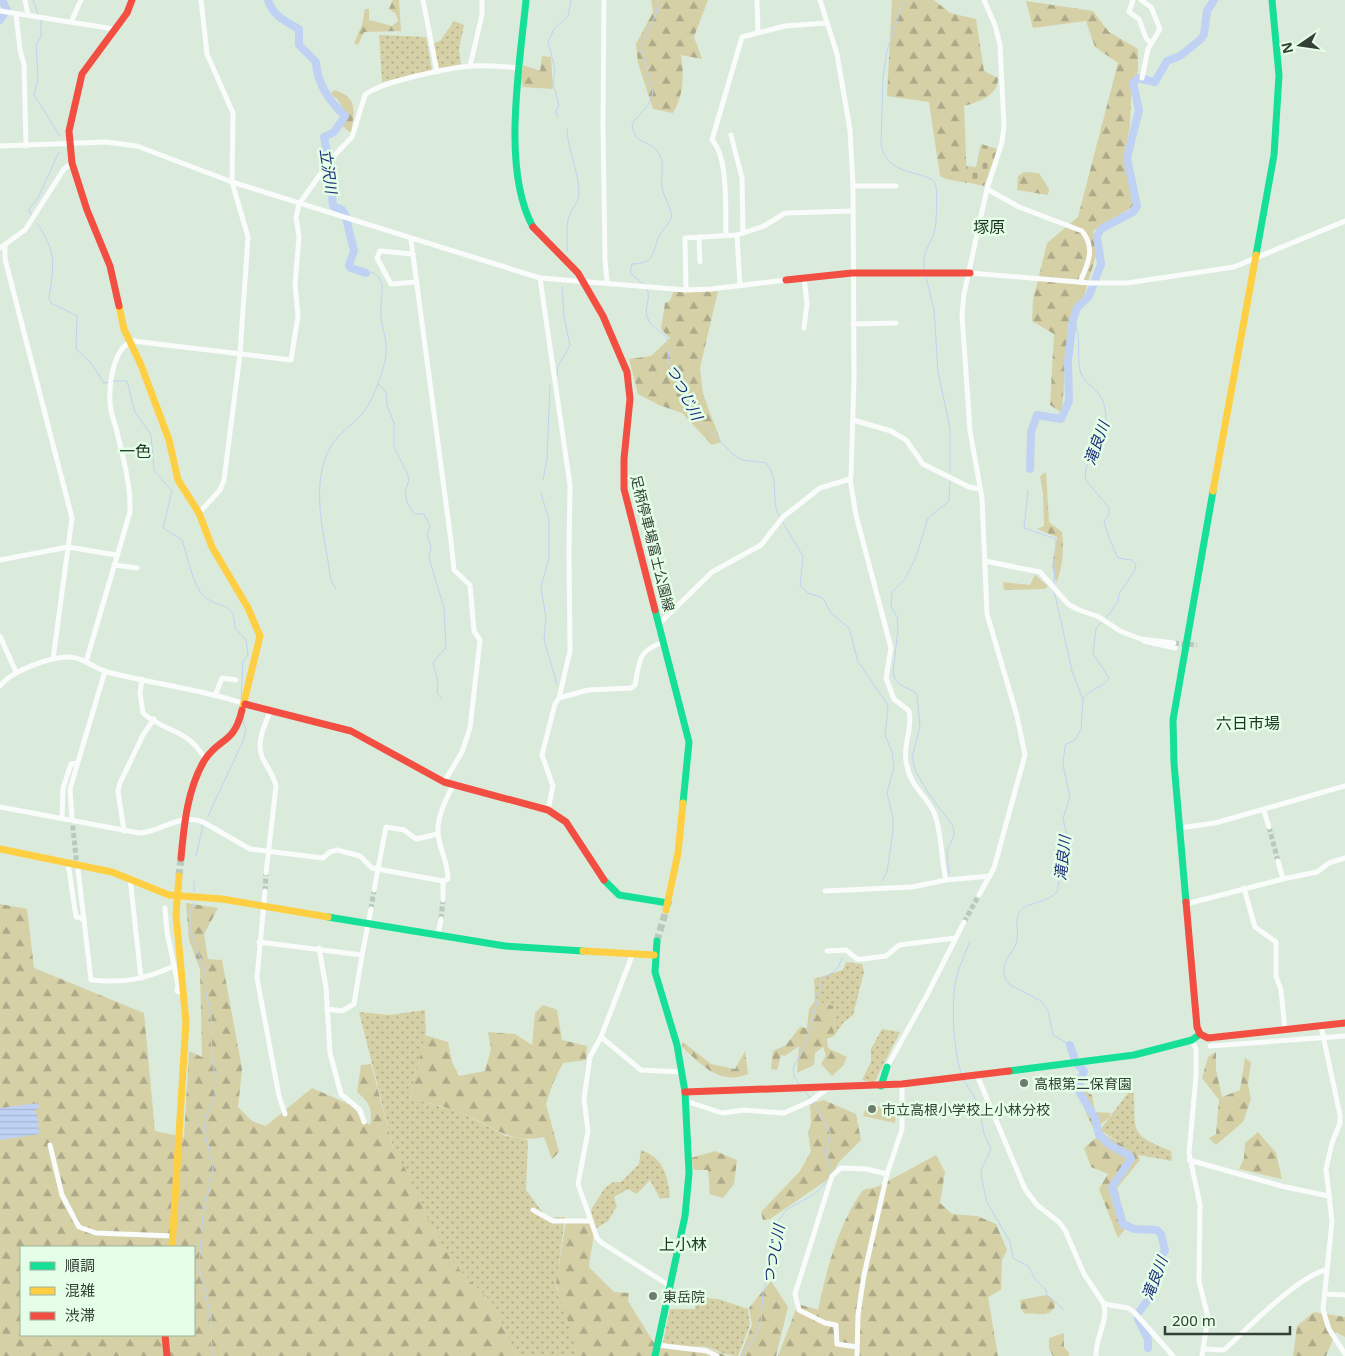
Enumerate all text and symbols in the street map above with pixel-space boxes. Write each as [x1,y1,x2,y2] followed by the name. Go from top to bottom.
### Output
[1275,20,1325,70] north arrow
[1276,40,1297,56] text: N
[316,147,342,197] water label: 立沢川
[973,216,1005,238] district label: 塚原
[662,361,708,425] water label: つつじ川
[1079,417,1114,468] water label: 滝良川
[119,440,151,462] district label: 一色
[627,473,679,613] street label: 足柄停車場富士公園線
[1216,712,1280,734] district label: 六日市場
[1050,833,1075,881] water label: 滝良川
[1034,1074,1132,1093] place label: 高根第二保育園
[1018,1077,1030,1089] marker: 高根第二保育園
[882,1100,1050,1119] place label: 市立高根小学校上小林分校
[866,1103,878,1115] marker: 市立高根小学校上小林分校
[757,1221,789,1285] water label: つつじ川
[659,1233,707,1255] district label: 上小林
[20,1246,195,1336] legend
[1137,1252,1172,1303] water label: 滝良川
[65,1255,95,1275] text: 順調
[65,1280,95,1300] text: 混雑
[663,1287,705,1306] place label: 東岳院
[647,1290,659,1302] marker: 東岳院
[1165,1304,1290,1336] scale bar
[65,1305,95,1325] text: 渋滞
[1172,1310,1216,1330] text: 200 m

